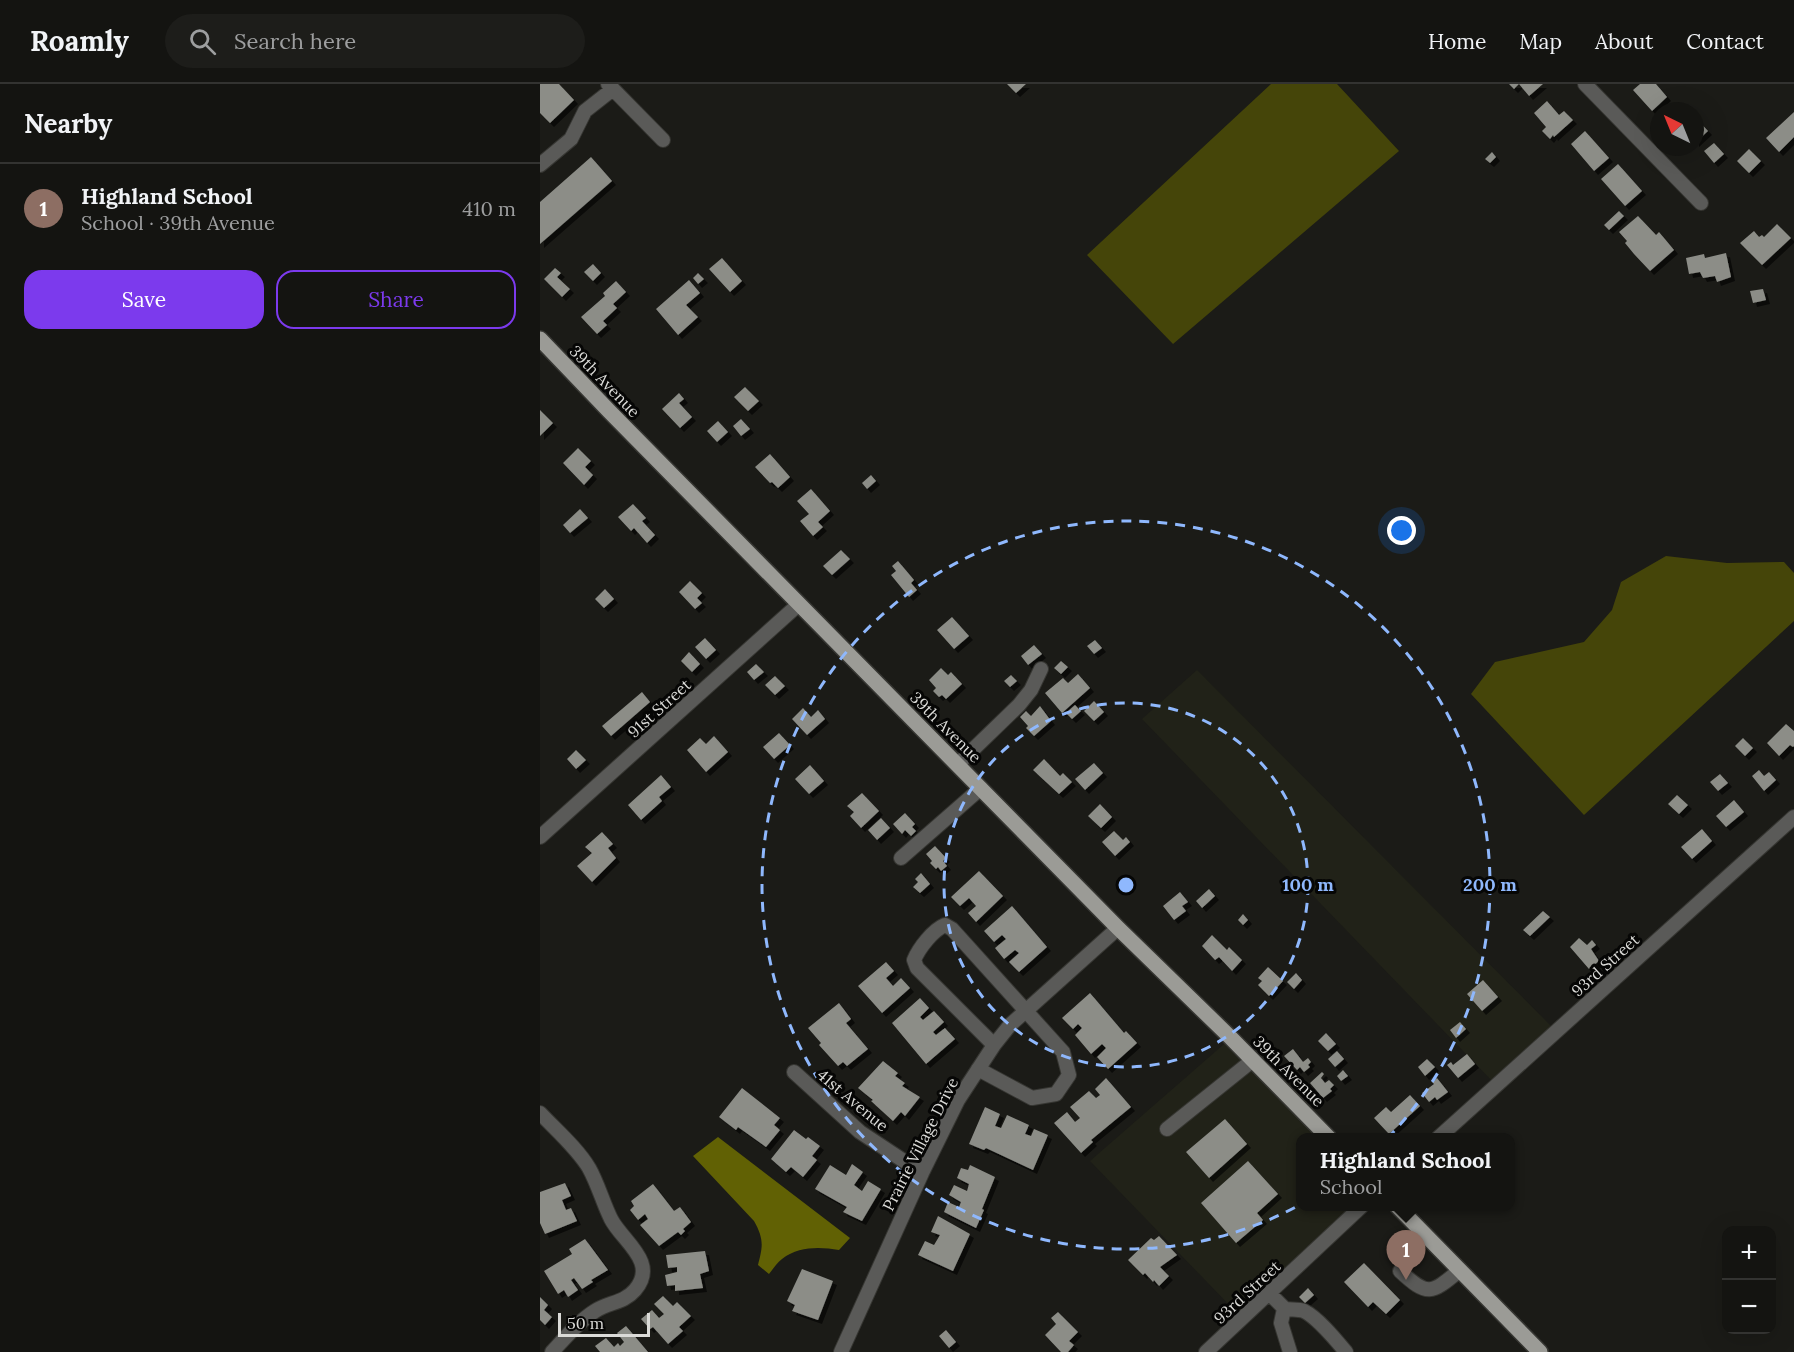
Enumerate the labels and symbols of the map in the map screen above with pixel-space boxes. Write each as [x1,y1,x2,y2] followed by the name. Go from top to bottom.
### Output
[1650,102,1704,156] north arrow
[566,341,645,421] street label: 39th Avenue
[1387,516,1416,545] your location
[623,674,695,742] street label: 91st Street
[906,687,986,767] street label: 39th Avenue
[1282,873,1334,896] text: 100 m
[1463,873,1517,896] text: 200 m
[1116,875,1136,895] centre of rings
[1567,929,1644,1001] street label: 93rd Street
[1249,1031,1329,1111] street label: 39th Avenue
[813,1065,893,1136] street label: 41st Avenue
[878,1074,962,1214] street label: Prairie Village Drive
[1386,1230,1426,1280] pin: 1
[1209,1255,1285,1328] street label: 93rd Street
[558,1310,650,1338] scale bar

